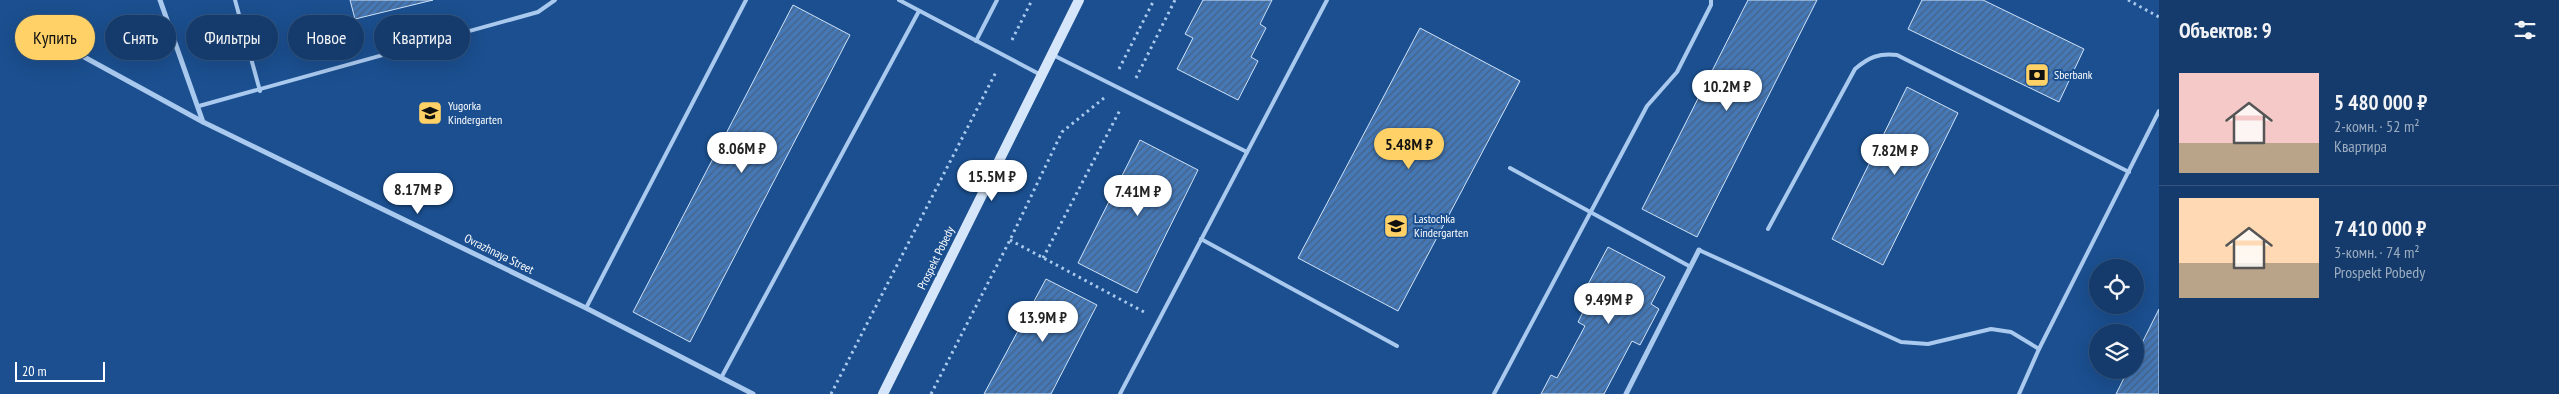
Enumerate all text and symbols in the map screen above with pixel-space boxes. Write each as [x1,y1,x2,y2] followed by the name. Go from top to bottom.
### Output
[15,15,95,60] chip: Купить
[105,15,176,60] chip: Снять
[186,15,278,60] chip: Фильтры
[288,15,364,60] chip: Новое
[374,15,470,60] chip: Квартира
[2511,16,2539,44] icon: filters
[2179,17,2272,44] text: Объектов: 9
[2024,62,2050,88] bank icon: Sberbank
[2054,67,2093,82] place label: Sberbank
[1681,70,1773,112] pin: 10.2M ₽
[1703,76,1751,96] text: 10.2M ₽
[2334,89,2427,116] text: 5 480 000 ₽
[2219,93,2279,153] icon: home
[448,98,502,127] place label: Yugorka Kindergarten
[417,100,443,126] school or university icon: Yugorka Kindergarten
[2334,116,2420,136] text: 2-комн. · 52 m²
[1363,128,1455,170] pin: 5.48M ₽
[696,132,788,174] pin: 8.06M ₽
[1385,134,1433,154] text: 5.48M ₽
[1849,134,1941,176] pin: 7.82M ₽
[2334,136,2387,156] text: Квартира
[718,138,766,158] text: 8.06M ₽
[1872,140,1918,160] text: 7.82M ₽
[946,160,1038,202] pin: 15.5M ₽
[968,166,1016,186] text: 15.5M ₽
[372,172,464,215] pin: 8.17M ₽
[1092,174,1184,217] pin: 7.41M ₽
[394,179,442,199] text: 8.17M ₽
[1115,181,1161,201] text: 7.41M ₽
[1414,211,1468,240] place label: Lastochka Kindergarten
[1383,213,1409,239] school or university icon: Lastochka Kindergarten
[2334,215,2426,242] text: 7 410 000 ₽
[2219,218,2279,278] icon: home
[914,223,957,292] street label: Prospekt Pobedy
[462,230,537,277] street label: Ovrazhnaya Street
[2334,242,2420,262] text: 3-комн. · 74 m²
[2089,259,2144,379] map controls
[2089,259,2144,314] button: locate
[2334,262,2425,282] text: Prospekt Pobedy
[1563,282,1655,325] pin: 9.49M ₽
[1585,289,1633,309] text: 9.49M ₽
[997,300,1089,343] pin: 13.9M ₽
[1019,307,1067,327] text: 13.9M ₽
[2089,324,2144,379] button: layers
[15,359,105,382] scale bar
[22,362,47,380] text: 20 m

